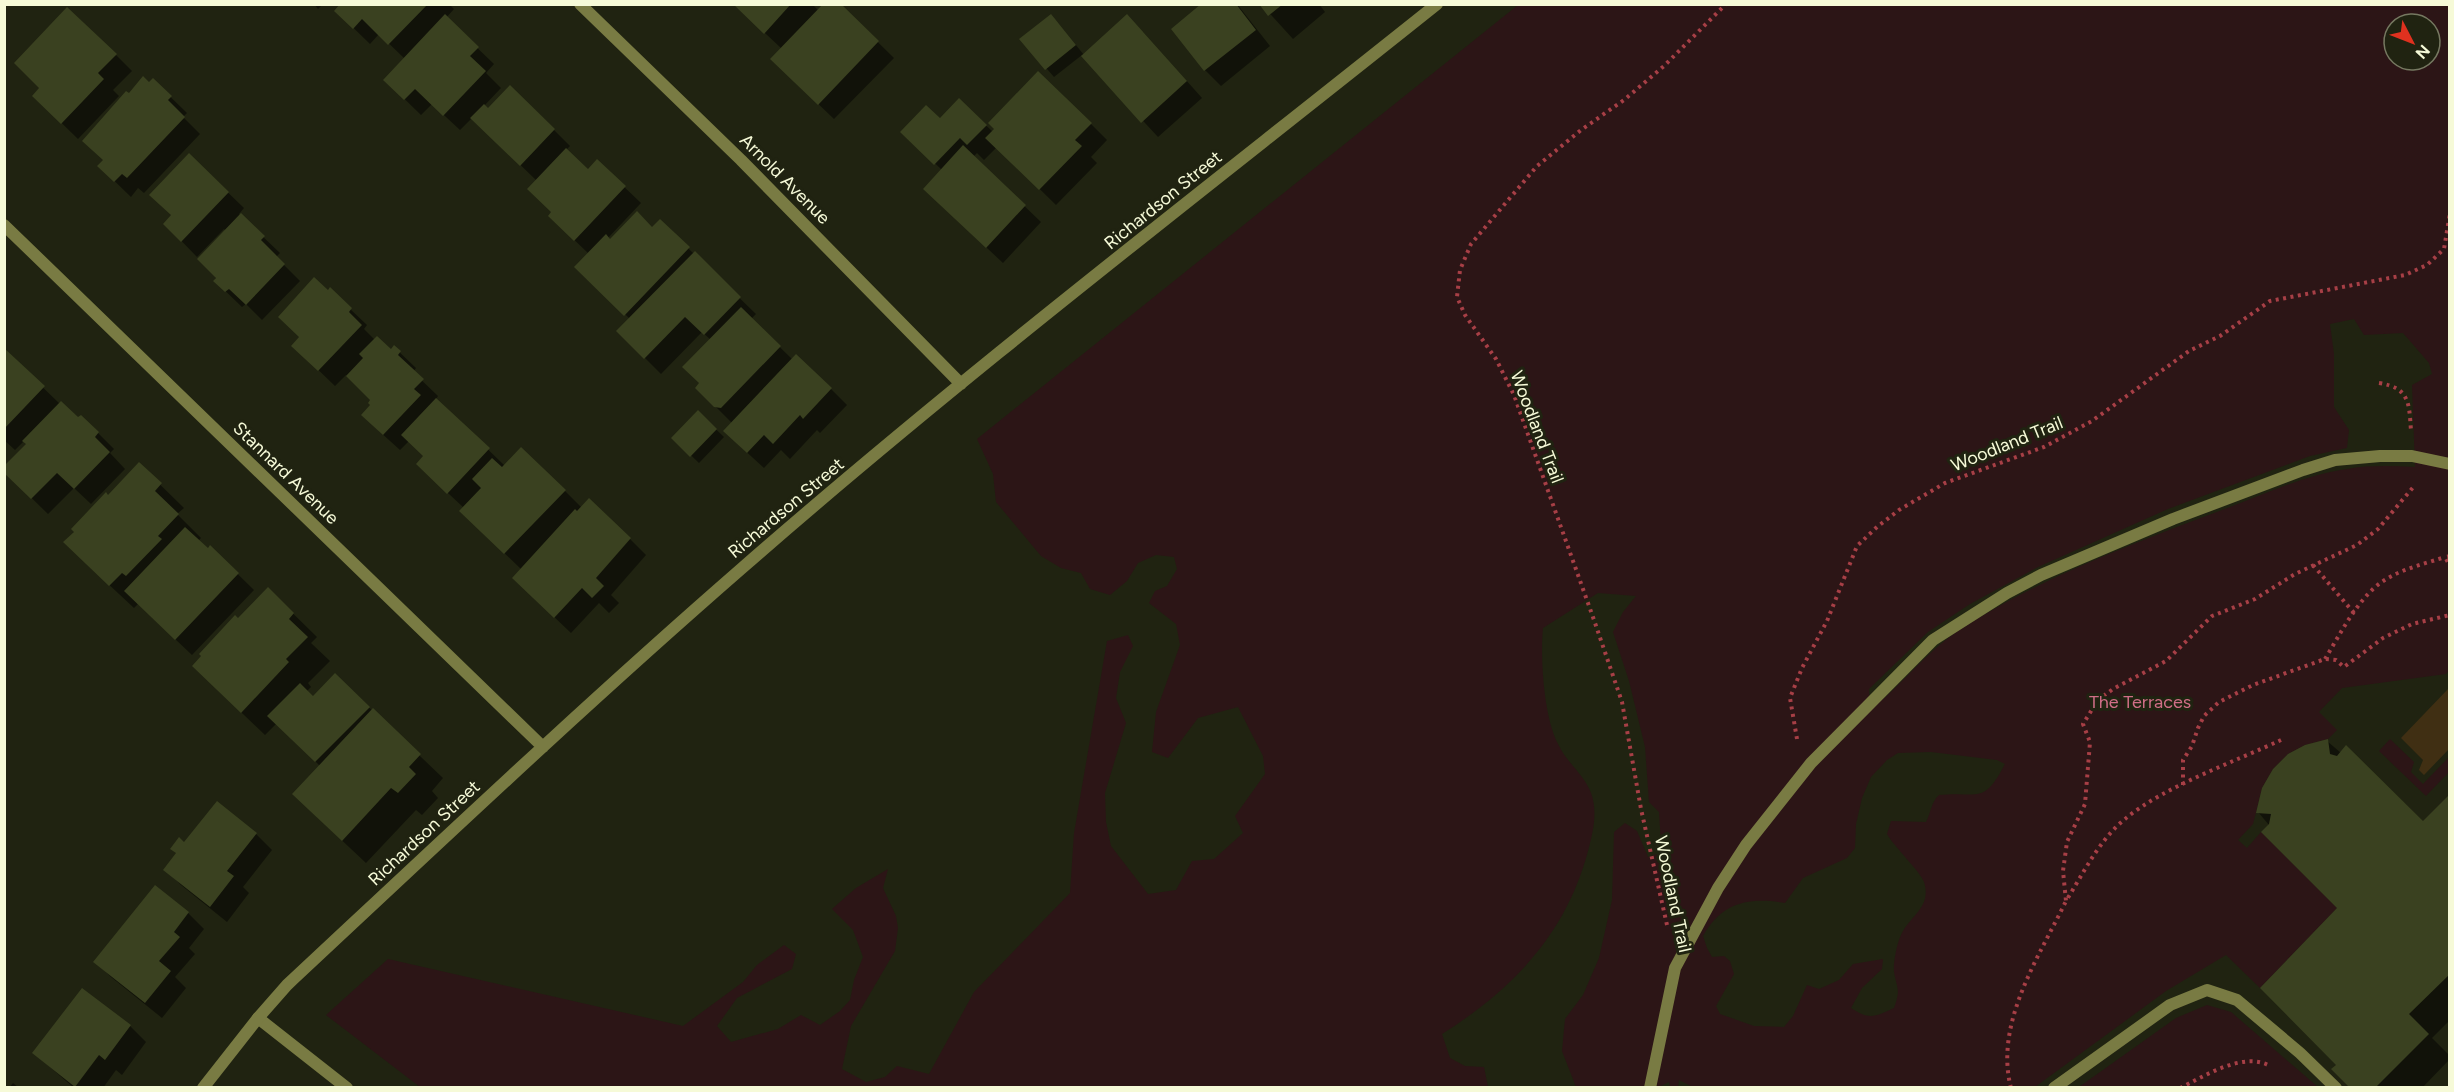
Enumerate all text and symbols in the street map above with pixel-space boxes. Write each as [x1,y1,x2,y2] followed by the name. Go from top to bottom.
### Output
[2382,12,2442,72] north arrow
[2412,41,2434,63] text: N
[735,129,835,229] street label: Arnold Avenue
[1100,146,1226,254] street label: Richardson Street
[1505,368,1569,486] street label: Woodland Trail
[1948,412,2066,476] street label: Woodland Trail
[229,417,343,529] street label: Stannard Avenue
[723,453,849,563] street label: Richardson Street
[2089,691,2191,713] park label: The Terraces
[364,775,485,890] street label: Richardson Street
[1650,834,1696,954] street label: Woodland Trail

